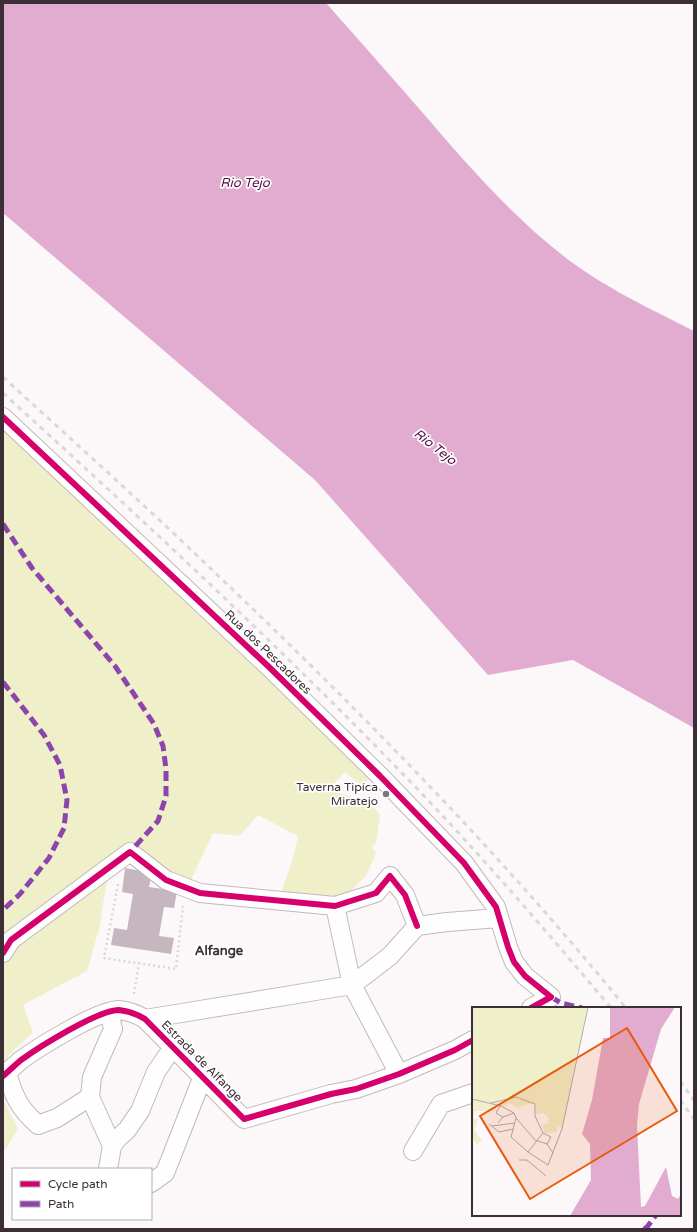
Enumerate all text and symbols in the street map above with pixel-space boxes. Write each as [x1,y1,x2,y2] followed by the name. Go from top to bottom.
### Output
[220,175,271,191] water label: Rio Tejo
[411,425,460,469] water label: Rio Tejo
[222,607,314,697] street label: Rua dos Pescadores
[296,780,378,808] place label: Taverna Tipíca Miratejo
[381,789,391,799] marker: Taverna Tipíca Miratejo
[195,943,244,959] district label: Alfange
[472,1007,681,1216] inset map
[159,1018,246,1105] street label: Estrada de Alfange
[12,1168,152,1220] legend
[48,1177,107,1191] text: Cycle path
[48,1197,74,1211] text: Path

